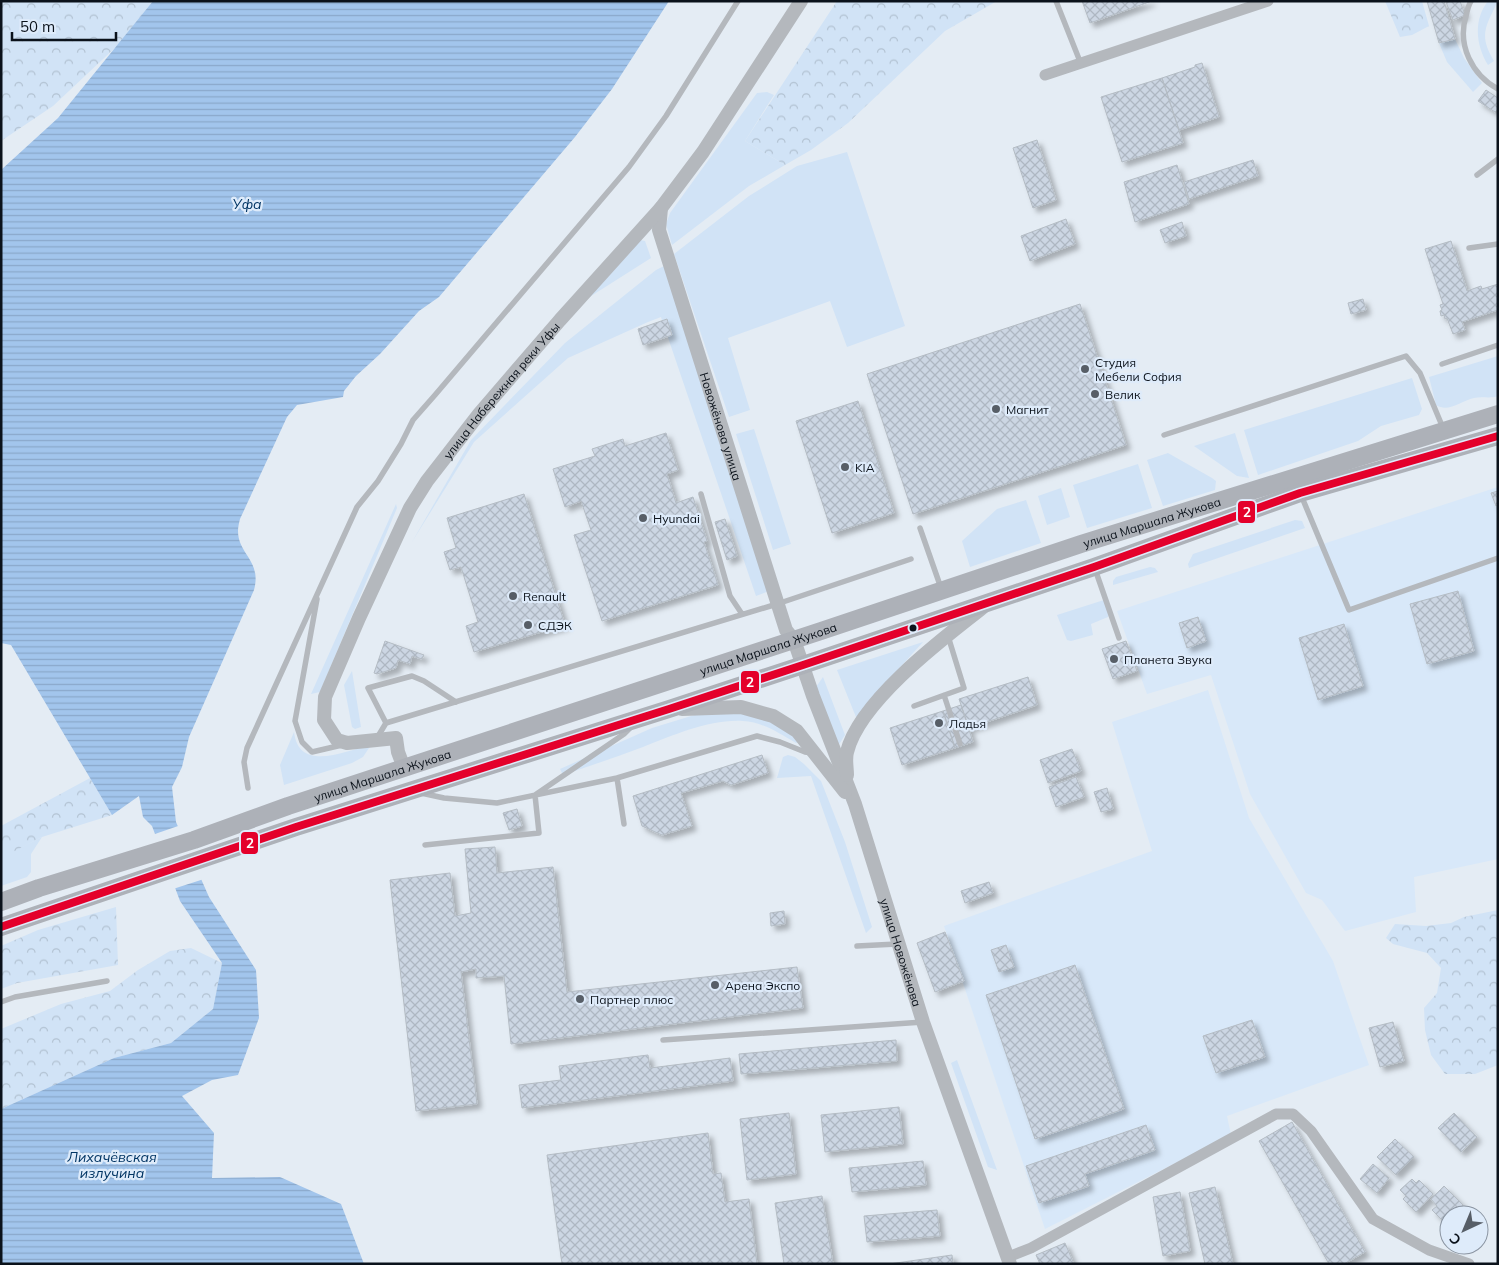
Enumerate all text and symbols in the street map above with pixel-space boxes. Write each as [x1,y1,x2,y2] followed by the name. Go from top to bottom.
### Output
[12,10,116,42] scale bar
[20,17,55,36] text: 50 m
[232,195,262,213] water label: Уфа
[440,319,562,462] street label: улица Набережная реки Уфы
[1095,355,1182,384] place label: Студия Мебели София
[1079,363,1091,375] marker: Студия Мебели София
[697,370,745,482] street label: Новожёнова улица
[1105,387,1141,402] place label: Велик
[1089,388,1101,400] marker: Велик
[1006,402,1049,417] place label: Магнит
[990,403,1002,415] marker: Магнит
[855,460,875,475] place label: KIA
[839,461,851,473] marker: KIA
[1081,493,1222,550] street label: улица Маршала Жукова
[1237,500,1256,524] line badge: 2
[1243,503,1251,521] text: 2
[653,511,700,526] place label: Hyundai
[637,512,649,524] marker: Hyundai
[523,589,566,604] place label: Renault
[507,590,519,602] marker: Renault
[538,618,572,633] place label: СДЭК
[522,619,534,631] marker: СДЭК
[698,619,839,678] street label: улица Маршала Жукова
[908,623,918,633] unlabelled marker
[1124,652,1212,667] place label: Планета Звука
[1108,653,1120,665] marker: Планета Звука
[740,670,760,694] line badge: 2
[746,673,754,691] text: 2
[949,716,986,731] place label: Ладья
[933,717,945,729] marker: Ладья
[312,746,453,805] street label: улица Маршала Жукова
[240,831,259,855] line badge: 2
[246,834,254,852] text: 2
[877,896,925,1008] street label: улица Новожёнова
[725,978,800,993] place label: Арена Экспо
[709,979,721,991] marker: Арена Экспо
[590,992,673,1007] place label: Партнер плюс
[574,993,586,1005] marker: Партнер плюс
[66,1148,157,1182] water label: Лихачёвская излучина
[1439,1205,1489,1255] north arrow
[1445,1230,1465,1249] text: С

